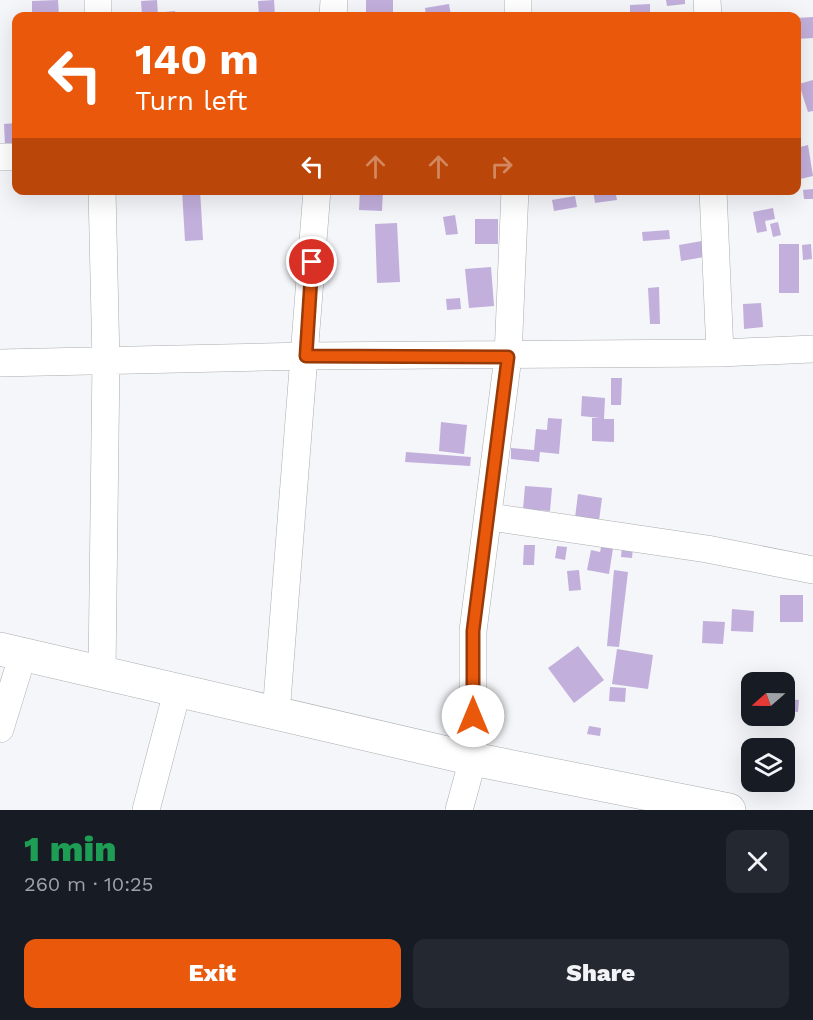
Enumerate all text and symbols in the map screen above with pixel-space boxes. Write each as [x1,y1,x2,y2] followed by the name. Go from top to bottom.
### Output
[135,35,259,84] text: 140 m
[36,36,114,114] icon: left
[135,85,247,117] text: Turn left
[296,150,329,183] icon: left
[359,150,392,183] icon: ahead
[422,150,455,183] icon: ahead
[485,150,518,183] icon: right
[286,236,337,287] pin
[295,245,328,278] icon: arrive
[741,672,795,726] north arrow
[741,672,795,792] map controls
[441,684,505,748] position arrow
[741,738,795,792] button: layers
[24,828,117,870] text: 1 min
[726,830,789,893] button: close
[24,872,153,896] text: 260 m · 10:25
[24,939,401,1008] button: Exit
[413,939,789,1008] button: Share

